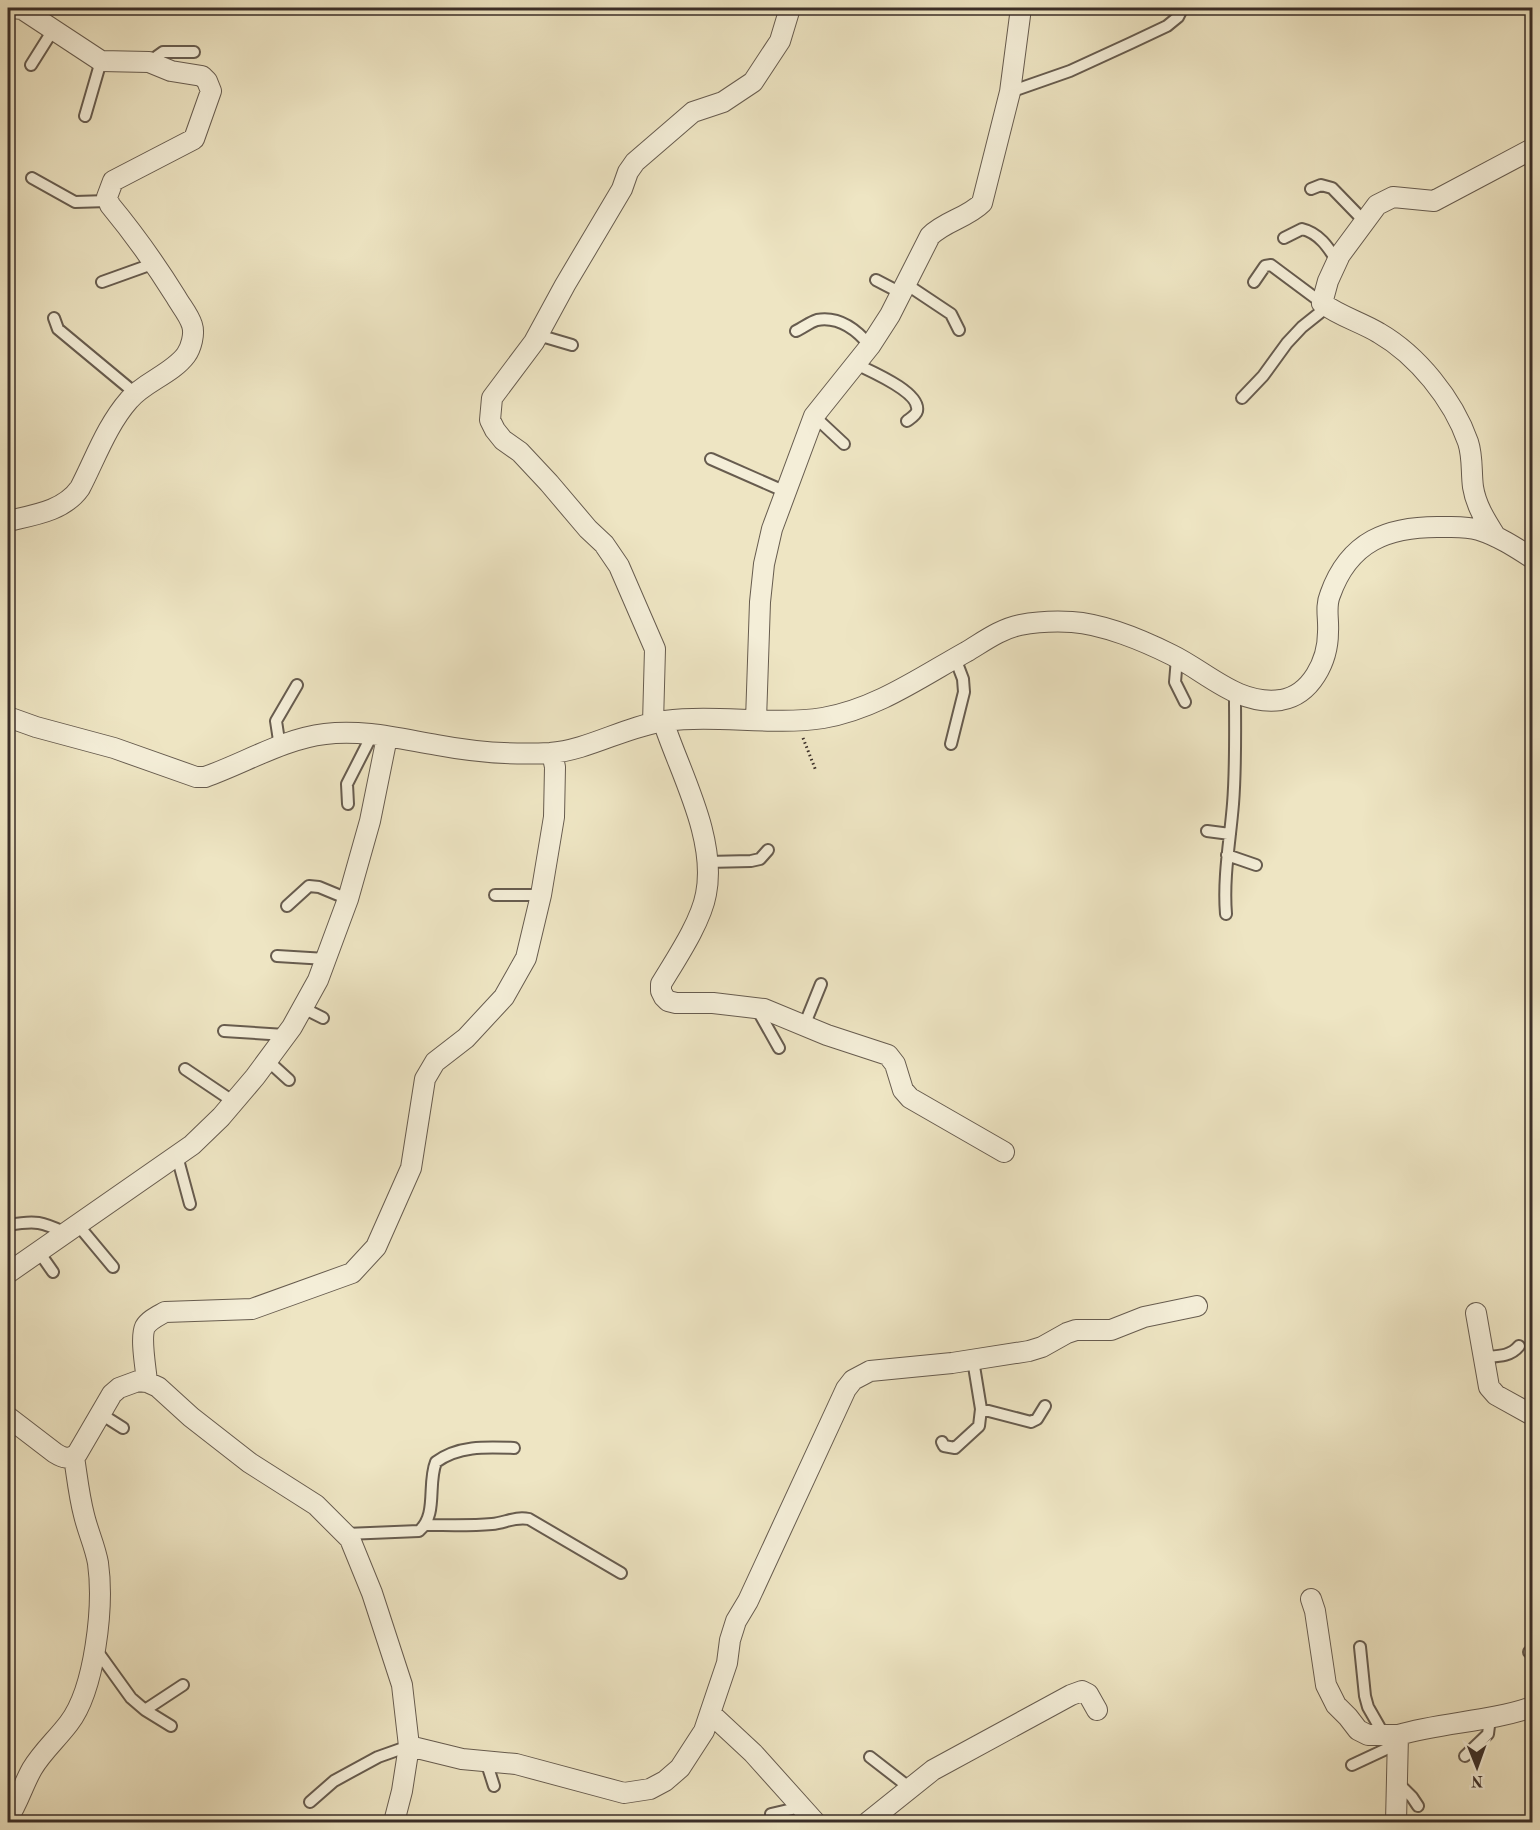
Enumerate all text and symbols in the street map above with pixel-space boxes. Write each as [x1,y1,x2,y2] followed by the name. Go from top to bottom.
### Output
[1447,1737,1507,1797] north arrow
[1470,1772,1483,1788] text: N

